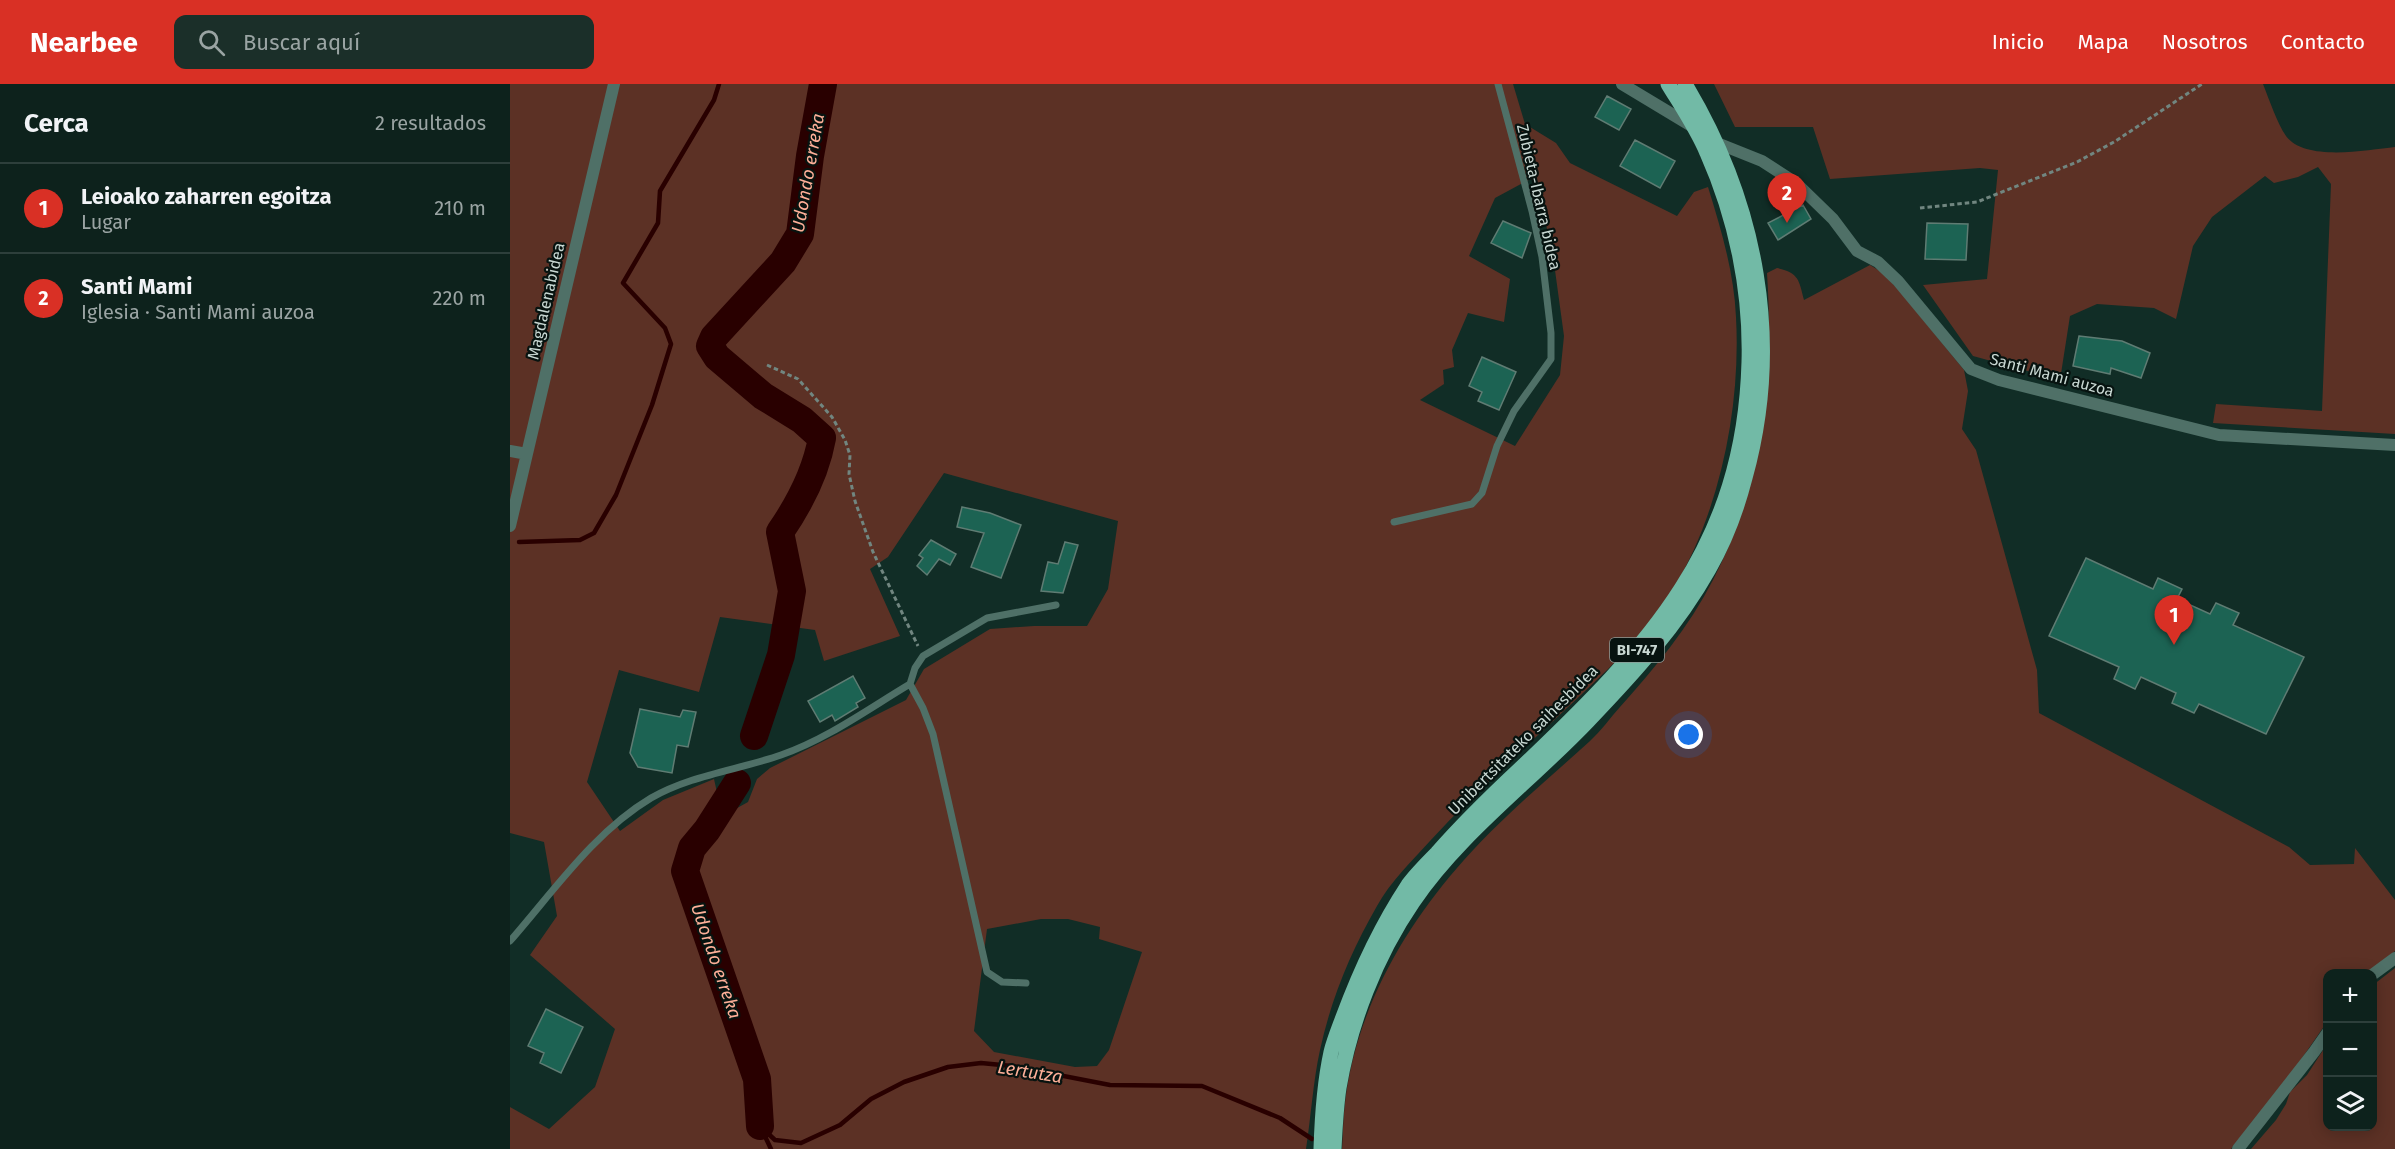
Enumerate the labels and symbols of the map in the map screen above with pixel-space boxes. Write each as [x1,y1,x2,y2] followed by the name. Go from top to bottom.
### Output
[787,112,829,234] water label: Udondo erreka
[1513,122,1565,272] street label: Zubieta-Ibarra bidea
[1768,174,1806,223] pin: 2
[523,241,569,361] street label: Magdalenabidea
[1988,349,2116,401] street label: Santi Mami auzoa
[2154,596,2194,645] pin: 1
[1610,638,1664,662] road number: BI-747
[1444,661,1602,819] street label: Unibertsitateko saihesbidea
[1674,720,1703,749] your location
[686,900,746,1022] water label: Udondo erreka
[996,1056,1064,1088] water label: Lertutza

